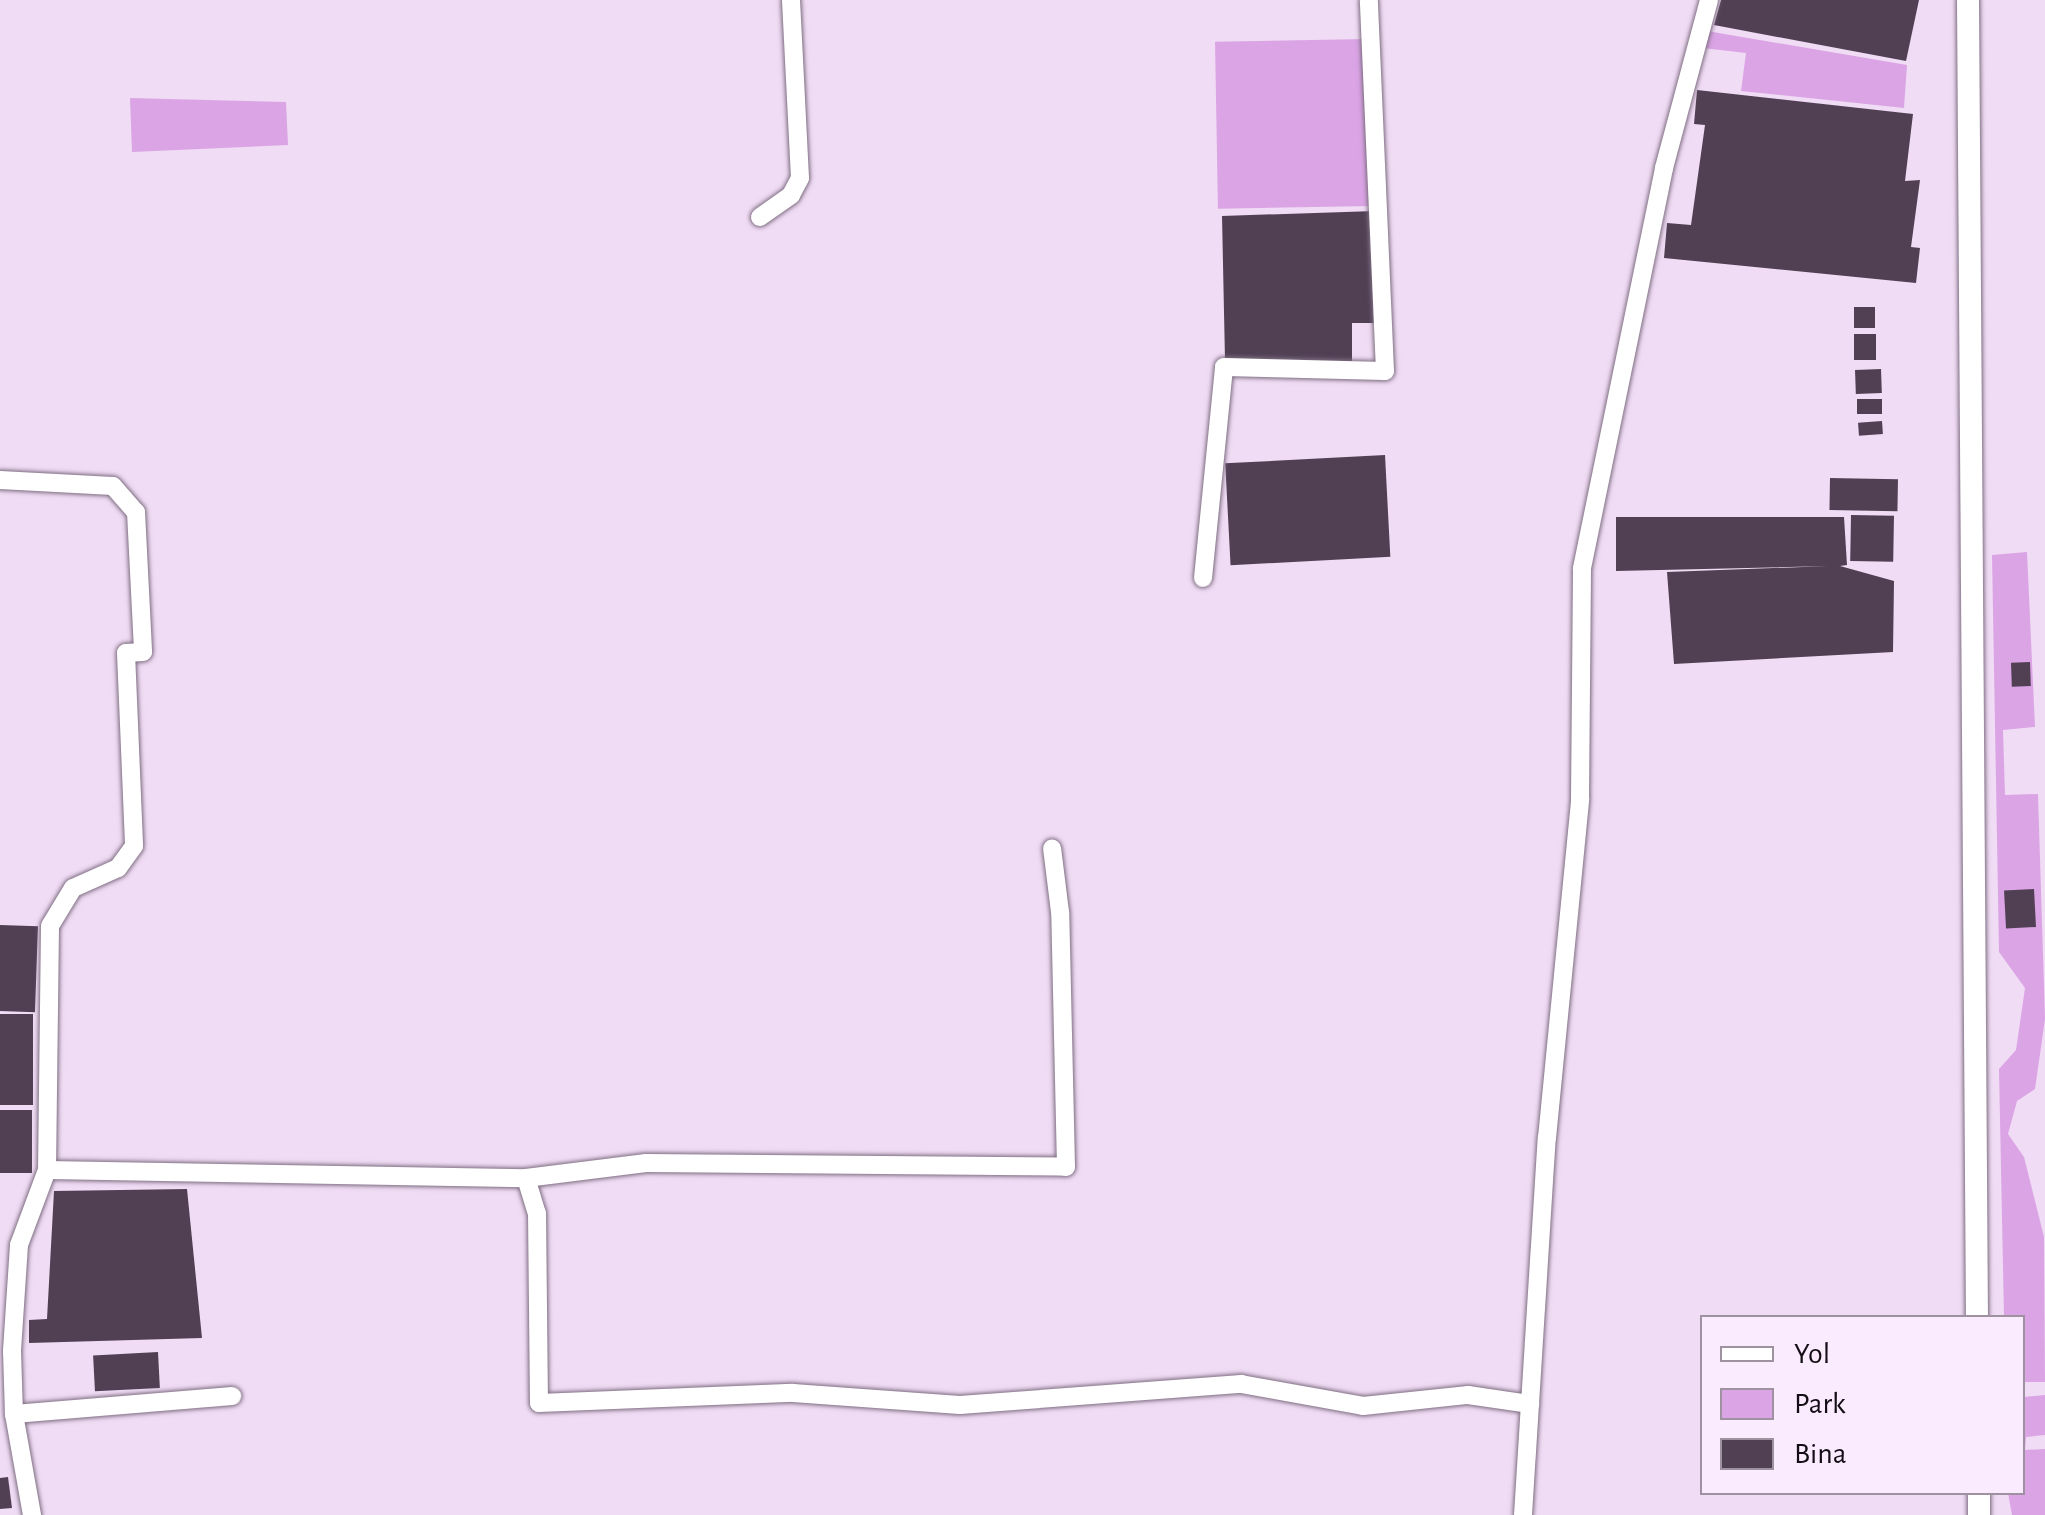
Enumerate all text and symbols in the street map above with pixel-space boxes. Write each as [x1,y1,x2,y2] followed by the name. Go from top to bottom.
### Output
[1700,1315,2025,1495] legend
[1794,1339,1830,1369] text: Yol
[1794,1389,1846,1419] text: Park
[1794,1439,1847,1469] text: Bina

